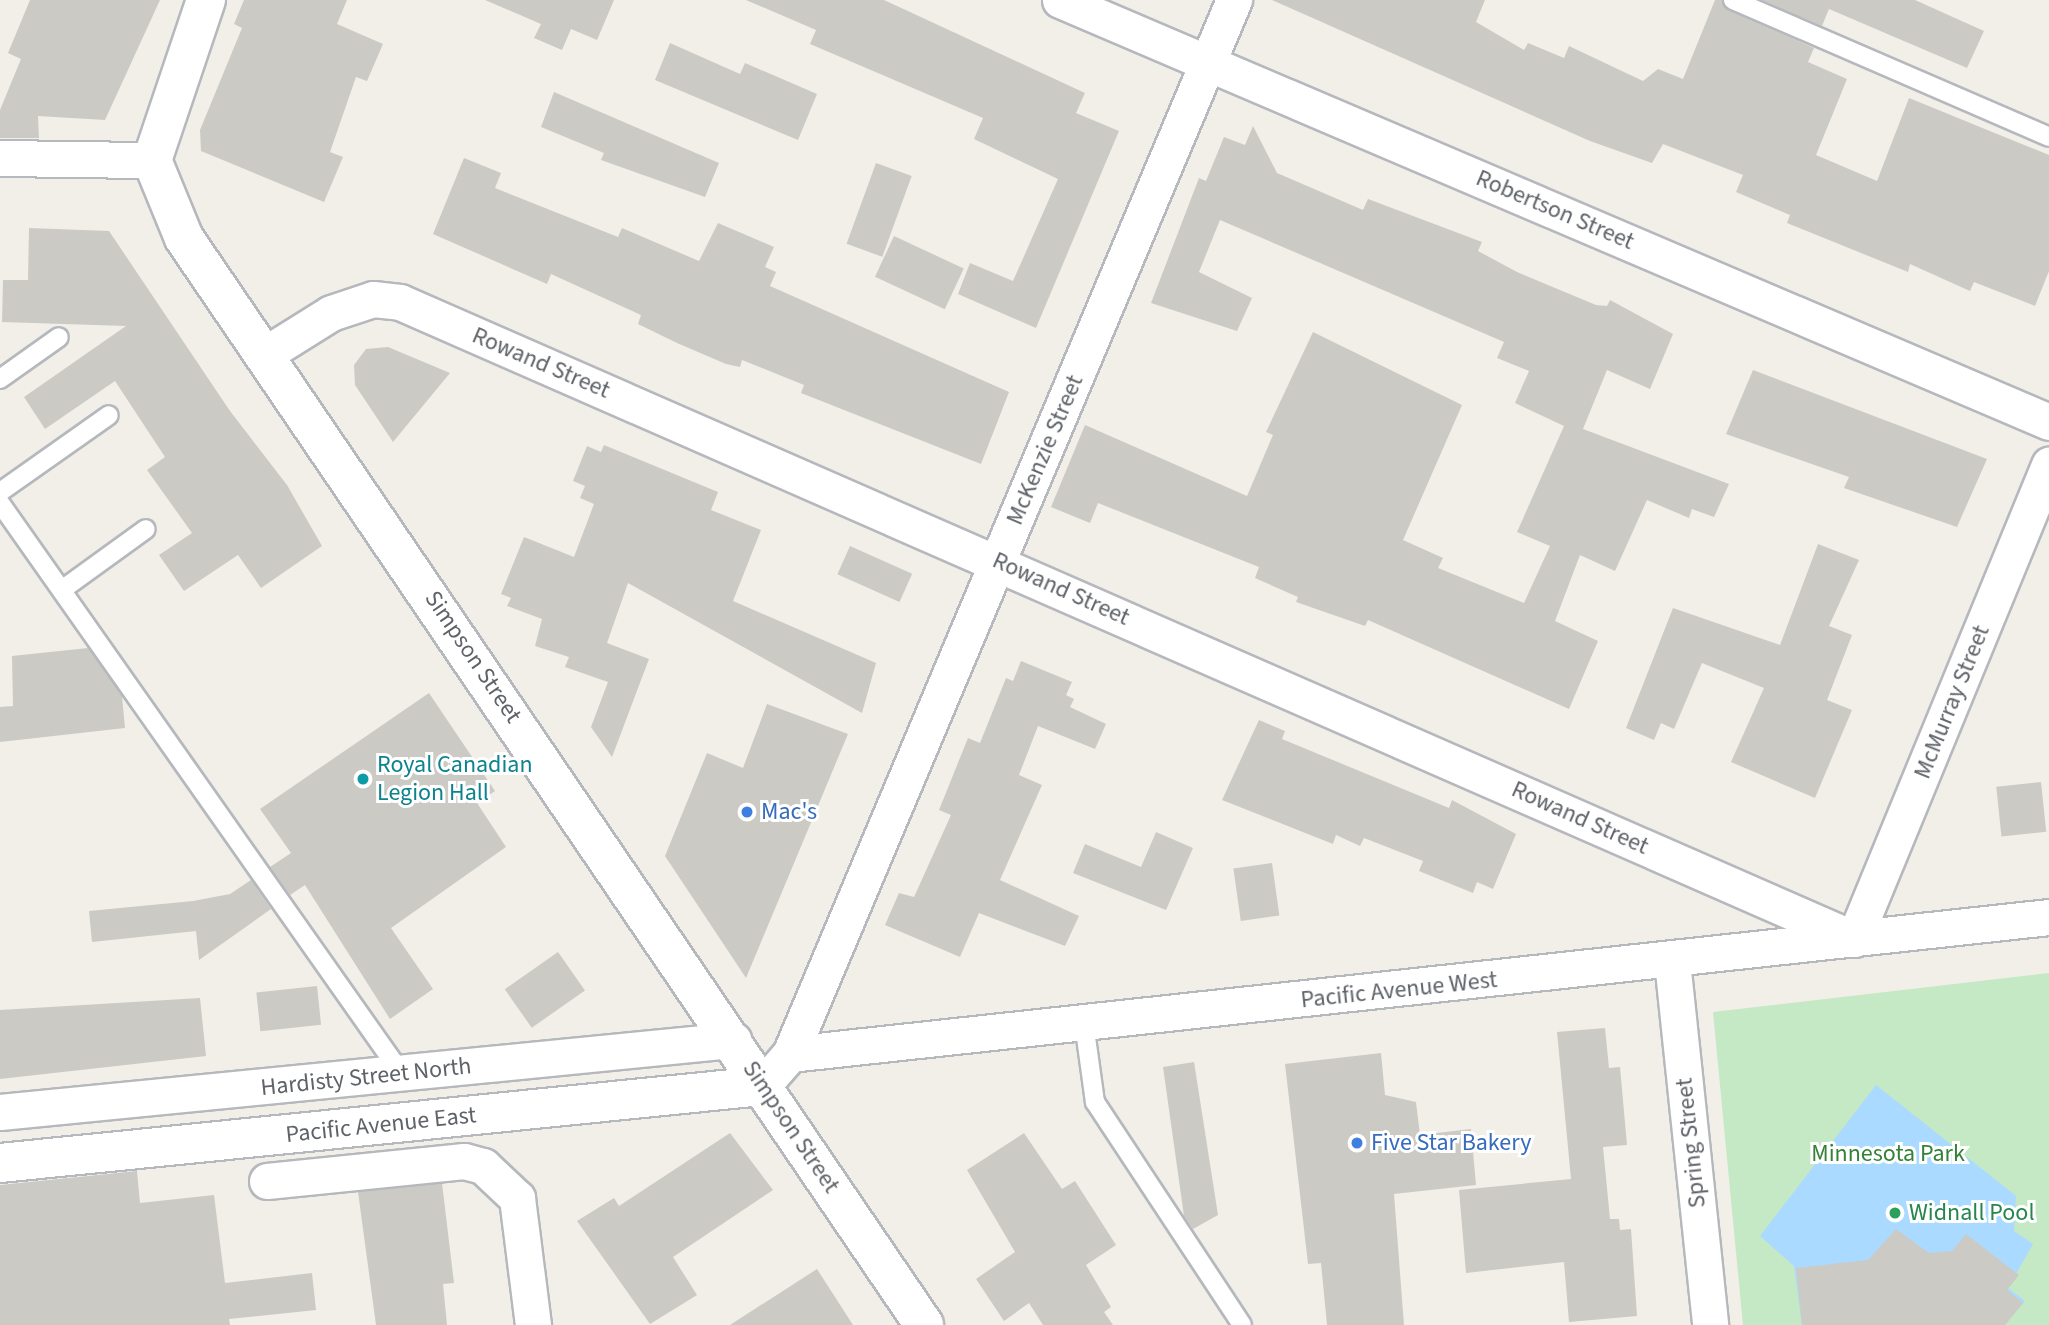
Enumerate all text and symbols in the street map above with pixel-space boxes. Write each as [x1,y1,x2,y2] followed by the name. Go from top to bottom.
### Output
[1472,164,1638,256] street label: Robertson Street
[468,321,614,405] street label: Rowand Street
[1000,371,1090,529] street label: McKenzie Street
[988,546,1134,632] street label: Rowand Street
[418,586,528,728] street label: Simpson Street
[1908,621,1996,783] street label: McMurray Street
[377,751,533,807] place label: Royal Canadian Legion Hall
[355,771,371,787] marker: Royal Canadian Legion Hall
[1507,775,1653,861] street label: Rowand Street
[761,798,817,826] place label: Mac's
[739,804,755,820] marker: Mac's
[1299,965,1499,1015] street label: Pacific Avenue West
[259,1052,473,1102] street label: Hardisty Street North
[736,1056,846,1198] street label: Simpson Street
[1670,1077,1712,1209] street label: Spring Street
[284,1101,478,1149] street label: Pacific Avenue East
[1371,1129,1531,1157] place label: Five Star Bakery
[1349,1135,1365,1151] marker: Five Star Bakery
[1811,1140,1965,1168] park label: Minnesota Park
[1909,1199,2035,1227] place label: Widnall Pool
[1887,1205,1903,1221] marker: Widnall Pool

